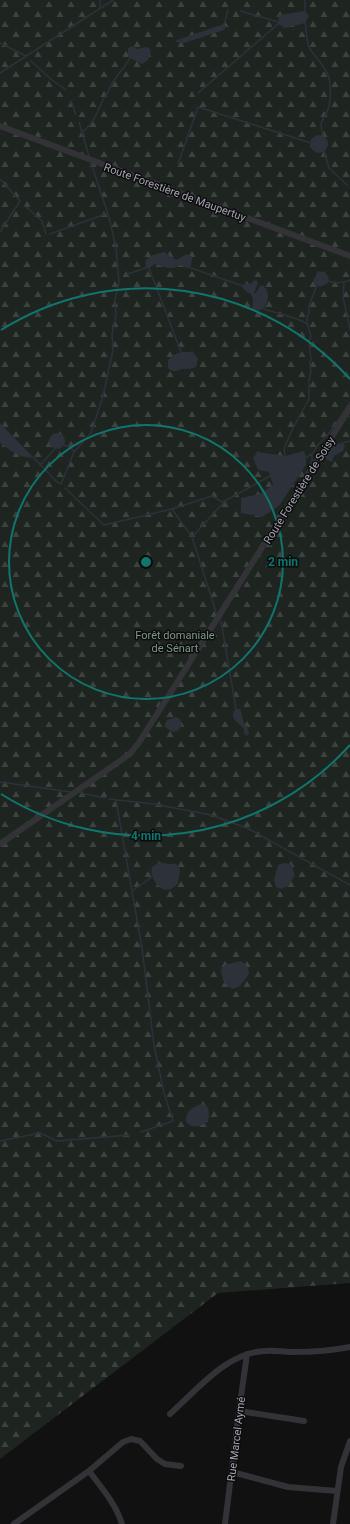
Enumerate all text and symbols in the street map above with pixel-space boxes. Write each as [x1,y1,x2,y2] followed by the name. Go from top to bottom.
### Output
[102,161,248,225] street label: Route Forestière de Maupertuy
[261,434,338,546] street label: Route Forestière de Soisy
[139,555,153,569] centre of rings
[268,555,298,569] text: 2 min
[135,629,215,655] park label: Forêt domaniale de Sénart
[131,829,161,843] text: 4 min
[225,1396,248,1482] street label: Rue Marcel Aymé

